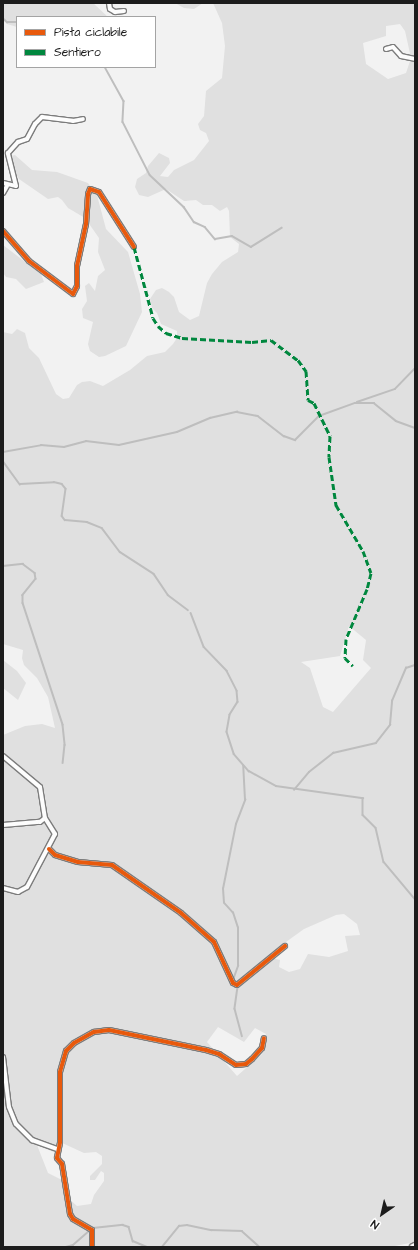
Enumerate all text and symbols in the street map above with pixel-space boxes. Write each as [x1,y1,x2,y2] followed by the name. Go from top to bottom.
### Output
[16,16,156,68] legend
[54,24,127,41] text: Pista ciclabile
[54,44,101,61] text: Sentiero
[362,1194,402,1234] north arrow
[368,1216,382,1233] text: N

